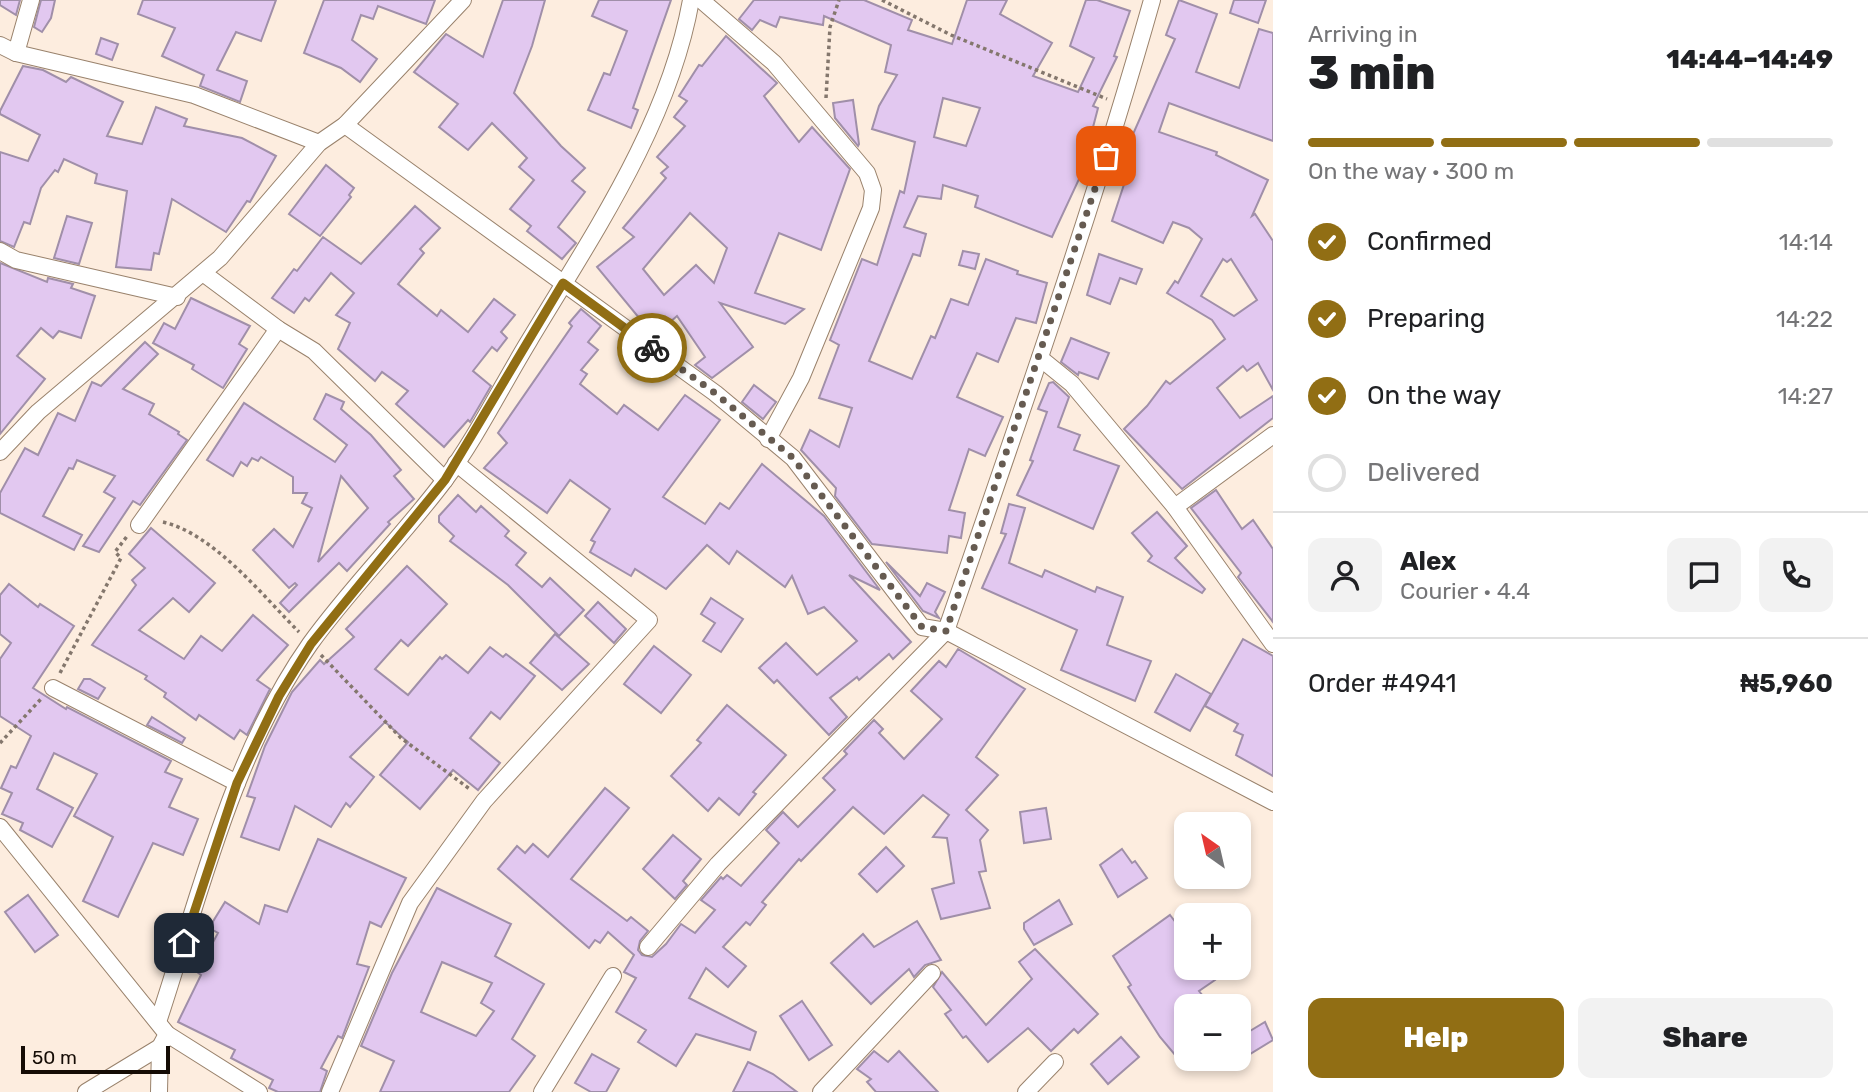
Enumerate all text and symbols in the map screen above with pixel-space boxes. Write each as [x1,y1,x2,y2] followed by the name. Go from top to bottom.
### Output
[1308,20,1418,48] text: Arriving in
[1666,44,1833,75] text: 14:44–14:49
[1308,46,1436,101] text: 3 min
[1076,126,1136,186] pin
[1087,137,1125,175] icon: bag
[1308,157,1514,185] text: On the way · 300 m
[1308,223,1346,261] icon: check
[1367,226,1492,257] text: Confirmed
[1779,228,1833,256] text: 14:14
[1308,300,1346,338] icon: check
[1367,303,1485,334] text: Preparing
[1776,305,1833,333] text: 14:22
[617,313,687,383] courier
[633,329,671,367] icon: bike
[1308,377,1346,415] icon: check
[1367,380,1501,411] text: On the way
[1778,382,1833,410] text: 14:27
[1367,457,1480,488] text: Delivered
[1308,538,1382,612] button: person
[1667,538,1741,612] button: chat
[1759,538,1833,612] button: phone
[1400,546,1456,577] text: Alex
[1400,577,1530,605] text: Courier · 4.4
[1308,668,1457,699] text: Order #4941
[1740,668,1833,699] text: ₦5,960
[1174,812,1251,889] north arrow
[1174,812,1251,1071] map controls
[1174,903,1251,980] button: +
[154,913,214,973] pin
[165,924,203,962] icon: home
[1174,994,1251,1071] button: −
[1308,998,1564,1078] button: Help
[1578,998,1833,1078] button: Share
[21,1043,170,1075] scale bar
[32,1046,77,1069] text: 50 m

